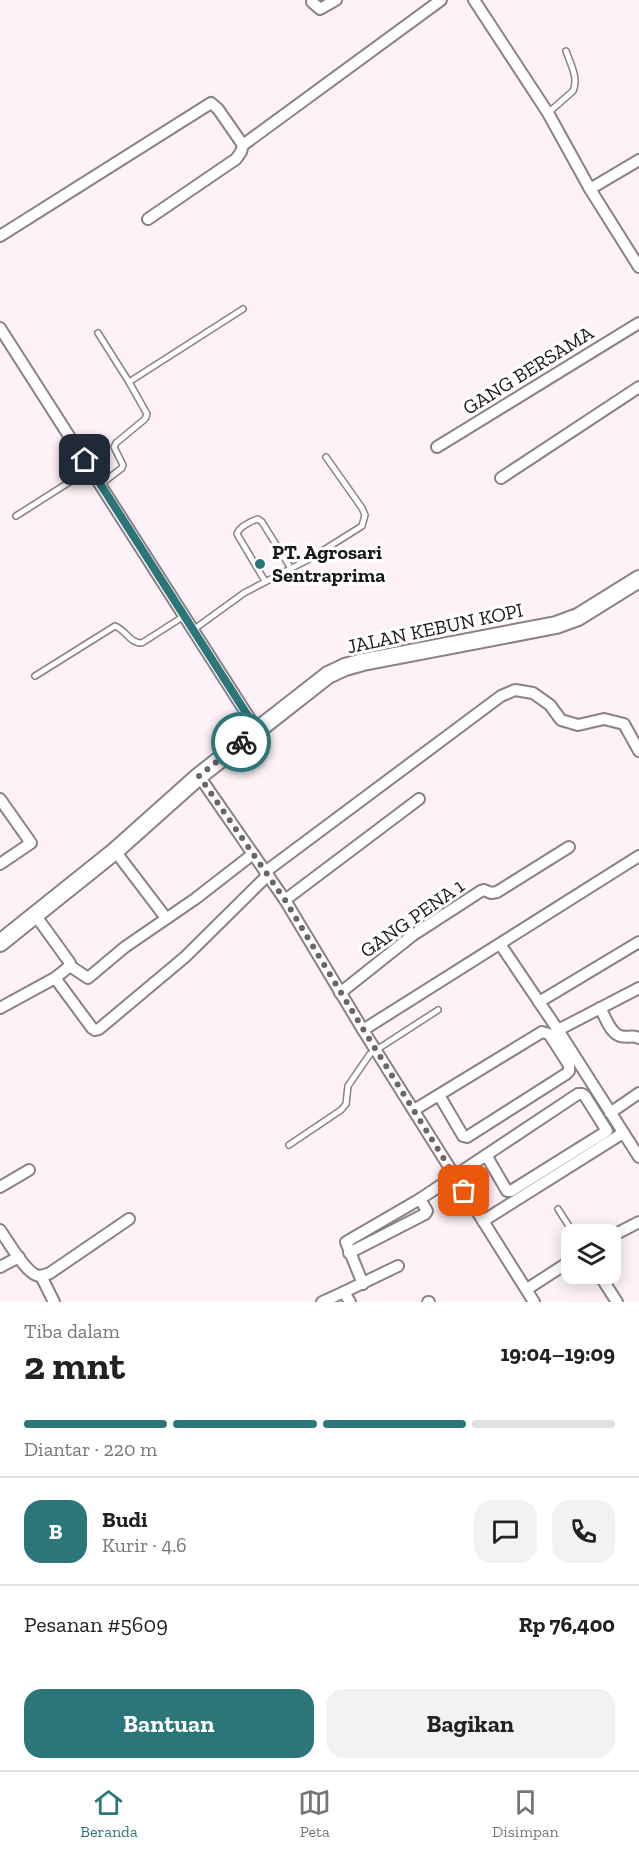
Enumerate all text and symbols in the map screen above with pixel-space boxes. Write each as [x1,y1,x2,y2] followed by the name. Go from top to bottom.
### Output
[458,320,599,420] street label: GANG BERSAMA
[59,434,110,485] pin
[68,443,101,476] icon: home
[272,540,385,587] place label: PT. Agrosari Sentraprima
[253,557,267,571] marker: PT. Agrosari Sentraprima
[345,598,525,658] street label: JALAN KEBUN KOPI
[211,712,271,772] courier
[225,726,258,759] icon: bike
[355,873,469,963] street label: GANG PENA 1
[438,1165,489,1216] pin
[447,1174,480,1207] icon: bag
[561,1224,621,1284] map controls
[561,1224,621,1284] button: layers
[24,1319,120,1343] text: Tiba dalam
[500,1340,615,1367] text: 19:04–19:09
[24,1342,125,1389] text: 2 mnt
[24,1437,157,1461] text: Diantar · 220 m
[474,1500,537,1563] button: chat
[552,1500,615,1563] button: phone
[102,1506,148,1533] text: Budi
[49,1518,62,1545] text: B
[102,1533,187,1557] text: Kurir · 4.6
[24,1611,168,1638] text: Pesanan #5609
[519,1611,615,1638] text: Rp 76,400
[24,1689,314,1758] button: Bantuan
[326,1689,615,1758] button: Bagikan
[80,1786,138,1841] tab: Beranda
[298,1786,331,1841] tab: Peta
[492,1786,559,1841] tab: Disimpan

